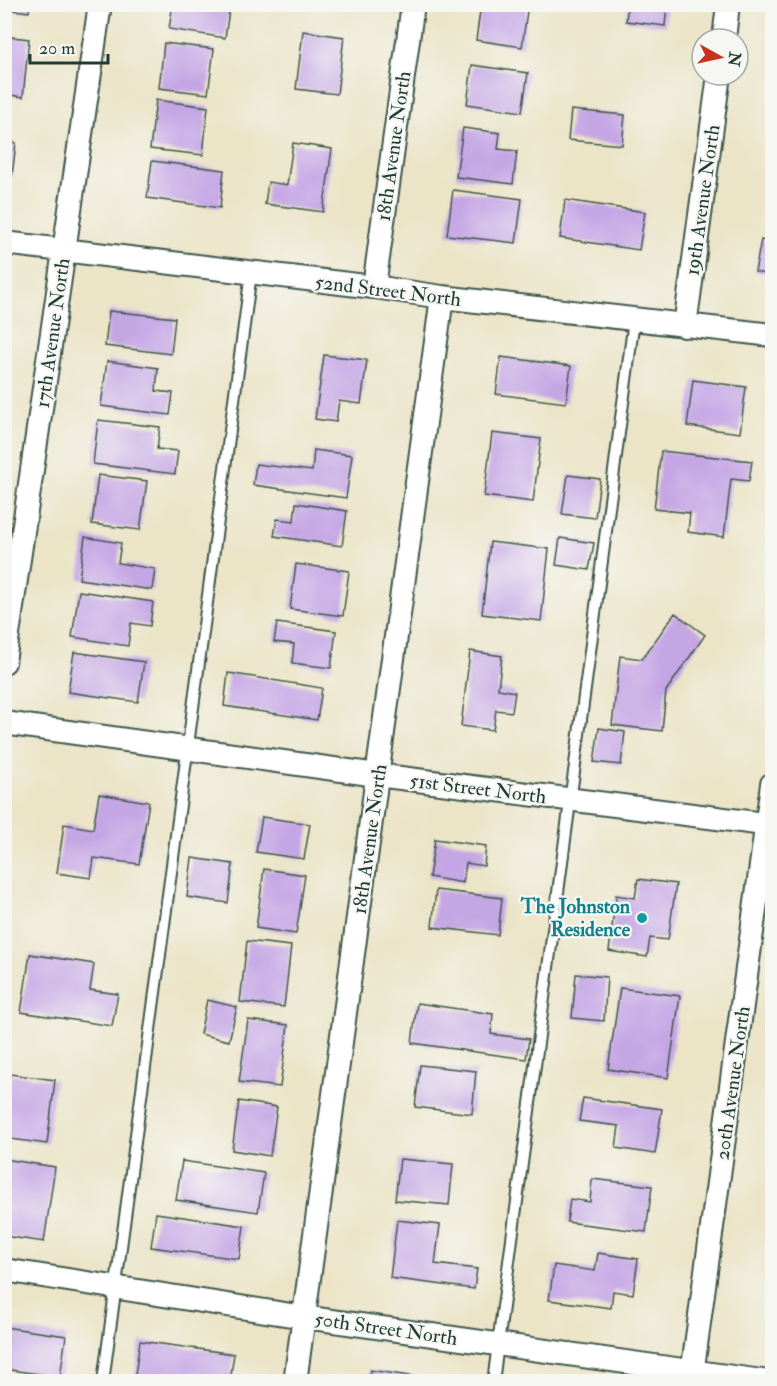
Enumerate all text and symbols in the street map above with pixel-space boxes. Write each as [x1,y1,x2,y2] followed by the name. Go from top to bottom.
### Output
[30,27,108,65] scale bar
[690,27,750,87] north arrow
[39,37,75,60] text: 20 m
[723,49,745,68] text: N
[371,69,416,223] street label: 18th Avenue North
[680,123,726,277] street label: 19th Avenue North
[30,256,75,410] street label: 17th Avenue North
[313,269,463,312] street label: 52nd Street North
[347,762,392,916] street label: 18th Avenue North
[408,768,548,809] street label: 51st Street North
[520,894,631,942] place label: The Johnston Residence
[635,911,649,925] marker: The Johnston Residence
[709,1004,756,1162] street label: 20th Avenue North
[313,1306,459,1351] street label: 50th Street North

